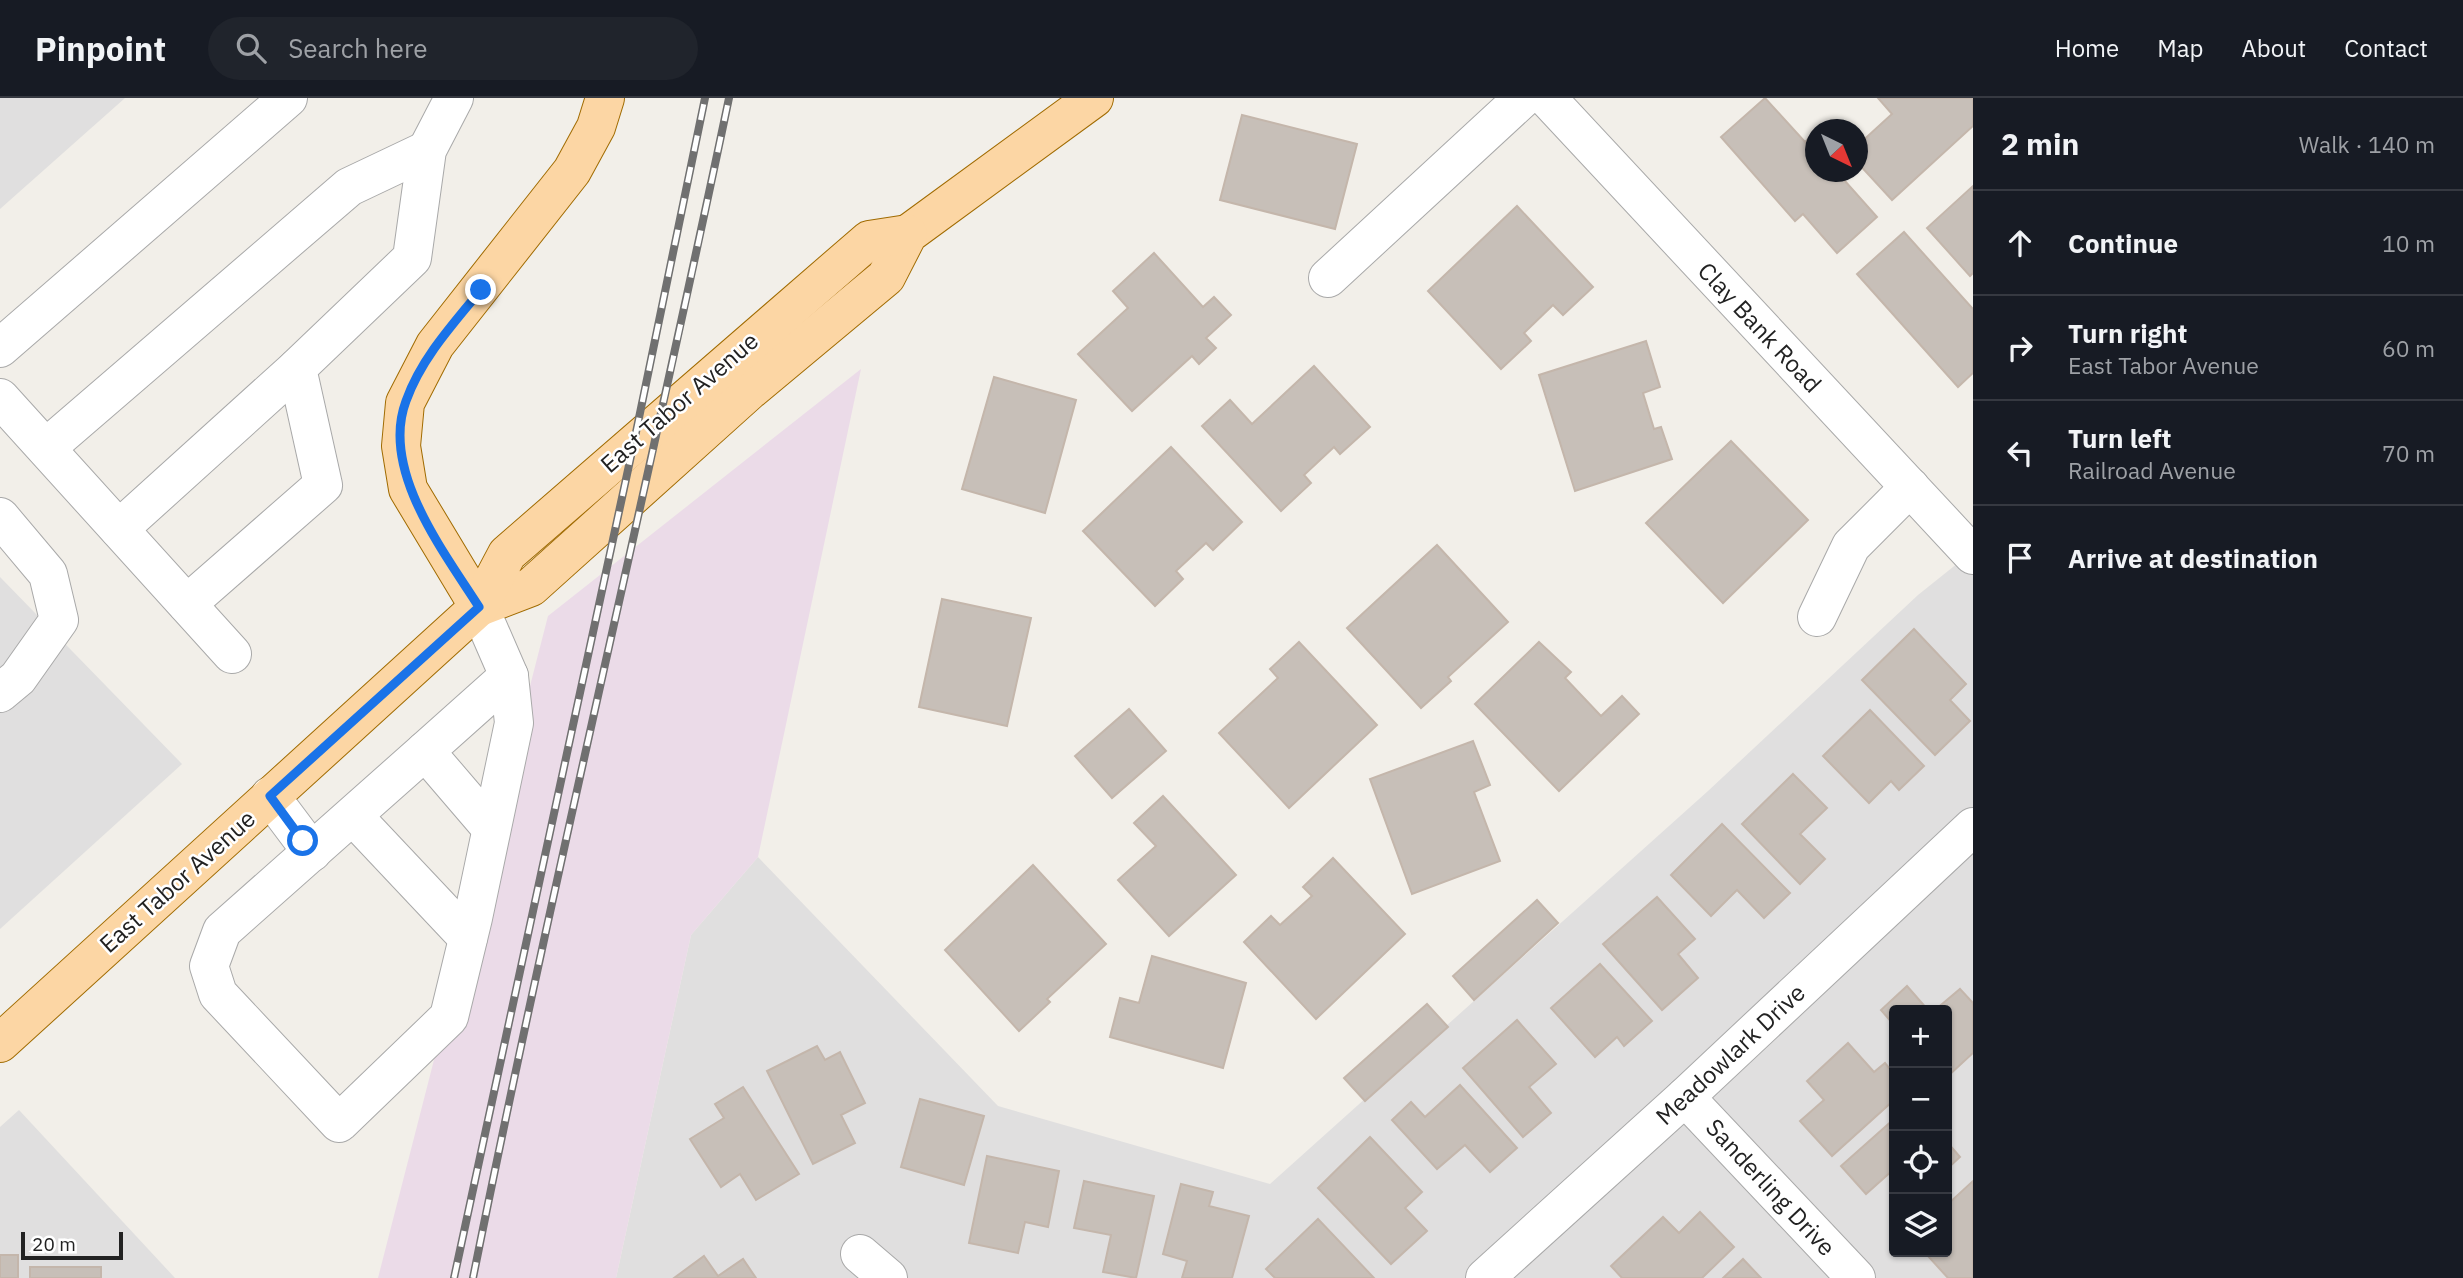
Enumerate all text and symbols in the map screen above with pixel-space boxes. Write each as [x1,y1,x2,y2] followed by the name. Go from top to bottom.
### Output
[208,17,698,80] search box
[35,27,166,70] text: Pinpoint
[232,29,270,67] icon: search
[288,31,428,65] text: Search here
[2055,32,2119,64] text: Home
[2157,32,2203,64] text: Map
[2241,32,2306,64] text: About
[2344,32,2428,64] text: Contact
[1805,119,1868,182] north arrow
[2001,124,2079,163] text: 2 min
[2299,129,2435,159] text: Walk · 140 m
[2001,224,2039,262] icon: ahead
[2068,226,2178,260] text: Continue
[2382,228,2435,258] text: 10 m
[1691,255,1829,399] street label: Clay Bank Road
[465,274,496,305] route end
[2068,316,2187,350] text: Turn right
[593,325,765,479] street label: East Tabor Avenue
[2001,329,2039,367] icon: right
[2382,333,2435,363] text: 60 m
[2068,350,2259,380] text: East Tabor Avenue
[2068,421,2171,455] text: Turn left
[2001,434,2039,472] icon: left
[2382,438,2435,468] text: 70 m
[2068,455,2236,485] text: Railroad Avenue
[2001,539,2039,577] icon: arrive
[2068,541,2318,575] text: Arrive at destination
[92,802,262,960] street label: East Tabor Avenue
[287,825,318,856] route start
[1648,976,1812,1132] street label: Meadowlark Drive
[1889,1005,1952,1257] map controls
[1889,1005,1952,1068] button: +
[1889,1068,1952,1131] button: −
[1699,1112,1843,1262] street label: Sanderling Drive
[1889,1131,1952,1194] button: locate
[1889,1194,1952,1257] button: layers
[21,1229,122,1261] scale bar
[32,1232,76,1256] text: 20 m

